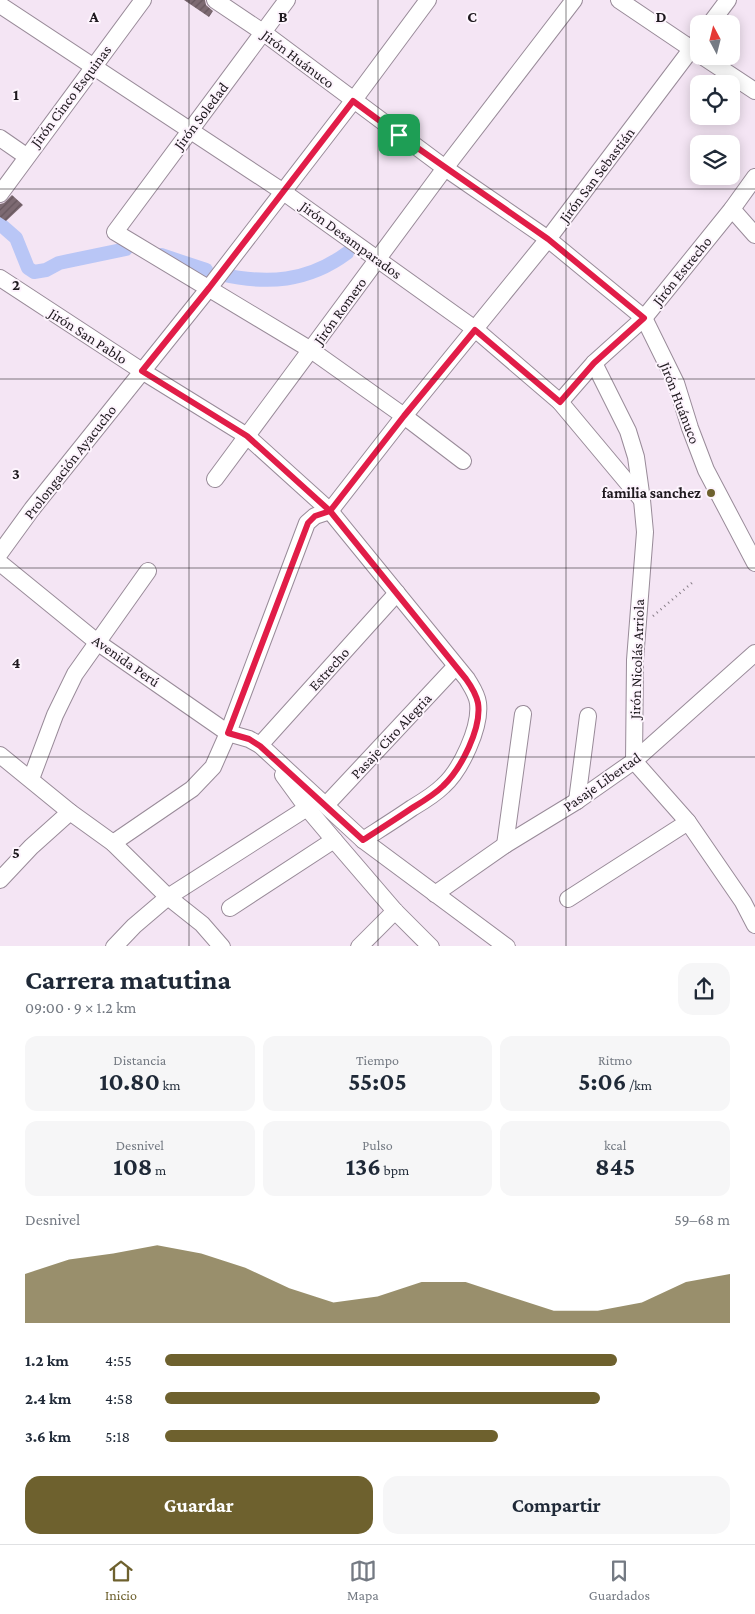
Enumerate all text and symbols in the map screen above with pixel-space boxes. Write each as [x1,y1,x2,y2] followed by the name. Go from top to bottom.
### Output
[88,8,99,25] text: A
[278,8,288,25] text: B
[467,8,477,25] text: C
[655,8,667,25] text: D
[690,15,740,65] north arrow
[690,15,740,185] map controls
[257,25,337,92] street label: Jirón Huánuco
[26,42,115,152] street label: Jirón Cinco Esquinas
[690,75,740,125] button: locate
[169,79,232,155] street label: Jirón Soledad
[13,86,19,103] text: 1
[378,114,420,156] pin
[385,121,413,149] icon: arrive
[555,124,639,228] street label: Jirón San Sebastián
[690,135,740,185] button: layers
[295,197,405,283] street label: Jirón Desamparados
[648,233,715,311] street label: Jirón Estrecho
[309,275,370,350] street label: Jirón Romero
[12,276,20,293] text: 2
[44,304,130,368] street label: Jirón San Pablo
[655,358,703,446] street label: Jirón Huánuco
[21,402,120,523] street label: Prolongación Ayacucho
[12,465,20,482] text: 3
[602,485,701,501] place label: familia sanchez
[705,487,717,499] marker: familia sanchez
[627,599,648,721] street label: Jirón Nicolás Arriola
[89,632,163,690] street label: Avenida Perú
[306,644,352,694] street label: Estrecho
[12,654,21,671] text: 4
[347,690,435,783] street label: Pasaje Ciro Alegria
[560,749,644,815] street label: Pasaje Libertad
[12,844,20,861] text: 5
[678,963,730,1015] button: share
[25,964,231,995] text: Carrera matutina
[25,999,136,1016] text: 09:00 · 9 × 1.2 km
[113,1052,166,1068] text: Distancia
[356,1052,399,1068] text: Tiempo
[598,1052,632,1068] text: Ritmo
[99,1068,160,1095] text: 10.80
[348,1068,407,1095] text: 55:05
[578,1068,626,1095] text: 5:06
[160,1077,180,1093] text: km
[626,1077,652,1093] text: /km
[116,1137,164,1153] text: Desnivel
[362,1137,393,1153] text: Pulso
[604,1137,626,1153] text: kcal
[113,1153,152,1180] text: 108
[346,1153,381,1180] text: 136
[595,1153,635,1180] text: 845
[152,1162,166,1178] text: m
[381,1162,409,1178] text: bpm
[25,1211,80,1228] text: Desnivel
[674,1211,730,1228] text: 59–68 m
[25,1352,69,1369] text: 1.2 km
[105,1352,132,1369] text: 4:55
[25,1390,71,1407] text: 2.4 km
[105,1390,133,1407] text: 4:58
[25,1428,71,1445] text: 3.6 km
[105,1428,130,1445] text: 5:18
[25,1476,373,1534] button: Guardar
[383,1476,730,1534] button: Compartir
[105,1557,137,1603] tab: Inicio
[347,1557,379,1603] tab: Mapa
[589,1557,650,1603] tab: Guardados

